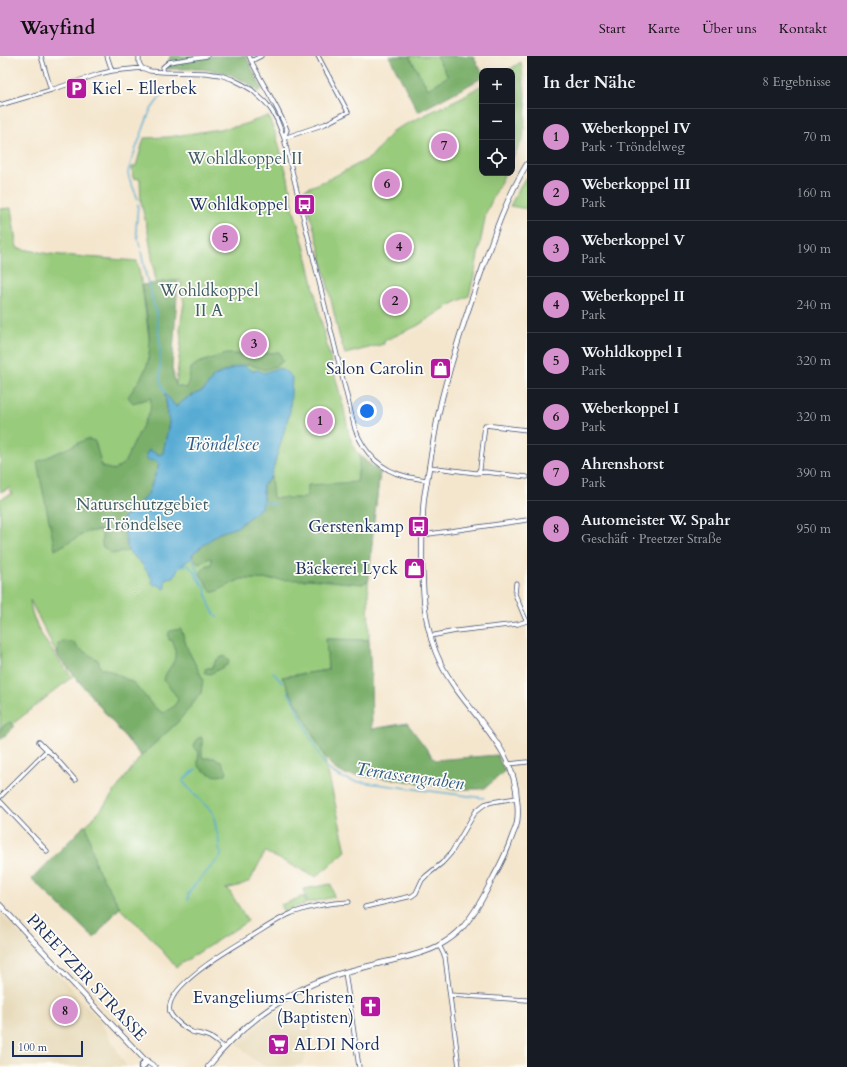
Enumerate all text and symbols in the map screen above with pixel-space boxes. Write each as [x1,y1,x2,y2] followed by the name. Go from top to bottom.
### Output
[20,15,95,41] text: Wayfind
[599,19,626,38] text: Start
[648,19,680,38] text: Karte
[702,19,757,38] text: Über uns
[779,19,827,38] text: Kontakt
[479,68,515,176] map controls
[479,68,515,104] button: +
[543,71,636,94] text: In der Nähe
[762,73,831,91] text: 8 Ergebnisse
[63,75,89,101] parking icon: Kiel - Ellerbek
[92,77,198,100] place label: Kiel - Ellerbek
[479,104,515,140] button: −
[581,118,691,138] text: Weberkoppel IV
[553,128,559,146] text: 1
[803,128,831,146] text: 70 m
[431,131,457,161] pin: 7
[581,138,685,156] text: Park · Tröndelweg
[479,140,515,176] button: locate
[186,147,303,170] park label: Wohldkoppel II
[374,169,400,199] pin: 6
[581,174,691,194] text: Weberkoppel III
[553,184,559,202] text: 2
[797,184,831,202] text: 160 m
[291,191,317,217] bus stop icon: Wohldkoppel
[188,193,289,216] place label: Wohldkoppel
[581,194,606,212] text: Park
[212,223,238,253] pin: 5
[581,230,685,250] text: Weberkoppel V
[386,232,412,262] pin: 4
[553,240,559,258] text: 3
[797,240,831,258] text: 190 m
[581,250,606,268] text: Park
[158,279,259,322] park label: Wohldkoppel II A
[382,286,408,316] pin: 2
[581,286,685,306] text: Weberkoppel II
[553,296,559,314] text: 4
[797,296,831,314] text: 240 m
[581,306,606,324] text: Park
[241,329,267,359] pin: 3
[581,342,682,362] text: Wohldkoppel I
[553,352,559,370] text: 5
[797,352,831,370] text: 320 m
[427,355,453,381] shop icon: Salon Carolin
[326,357,424,380] place label: Salon Carolin
[581,362,606,380] text: Park
[581,398,679,418] text: Weberkoppel I
[357,401,377,421] your location
[307,406,333,436] pin: 1
[553,408,559,426] text: 6
[797,408,831,426] text: 320 m
[581,418,606,436] text: Park
[185,432,260,457] water label: Tröndelsee
[581,454,664,474] text: Ahrenshorst
[553,464,559,482] text: 7
[797,464,831,482] text: 390 m
[581,474,606,492] text: Park
[76,493,209,536] park label: Naturschutzgebiet Tröndelsee
[581,510,730,530] text: Automeister W. Spahr
[406,513,432,539] bus stop icon: Gerstenkamp
[308,515,404,538] place label: Gerstenkamp
[553,520,559,538] text: 8
[797,520,831,538] text: 950 m
[581,530,722,548] text: Geschäft · Preetzer Straße
[401,555,427,581] shop icon: Bäckerei Lyck
[295,557,399,580] place label: Bäckerei Lyck
[354,757,466,797] water label: Terrassengraben
[21,909,152,1046] street label: PREETZER STRASSE
[193,986,354,1029] place label: Evangeliums-Christen (Baptisten)
[357,994,383,1020] church icon: Evangeliums-Christen (Baptisten)
[52,996,78,1026] pin: 8
[265,1031,291,1057] supermarket icon: ALDI Nord
[294,1033,380,1056] place label: ALDI Nord
[12,1039,83,1058] scale bar
[18,1040,47,1055] text: 100 m

